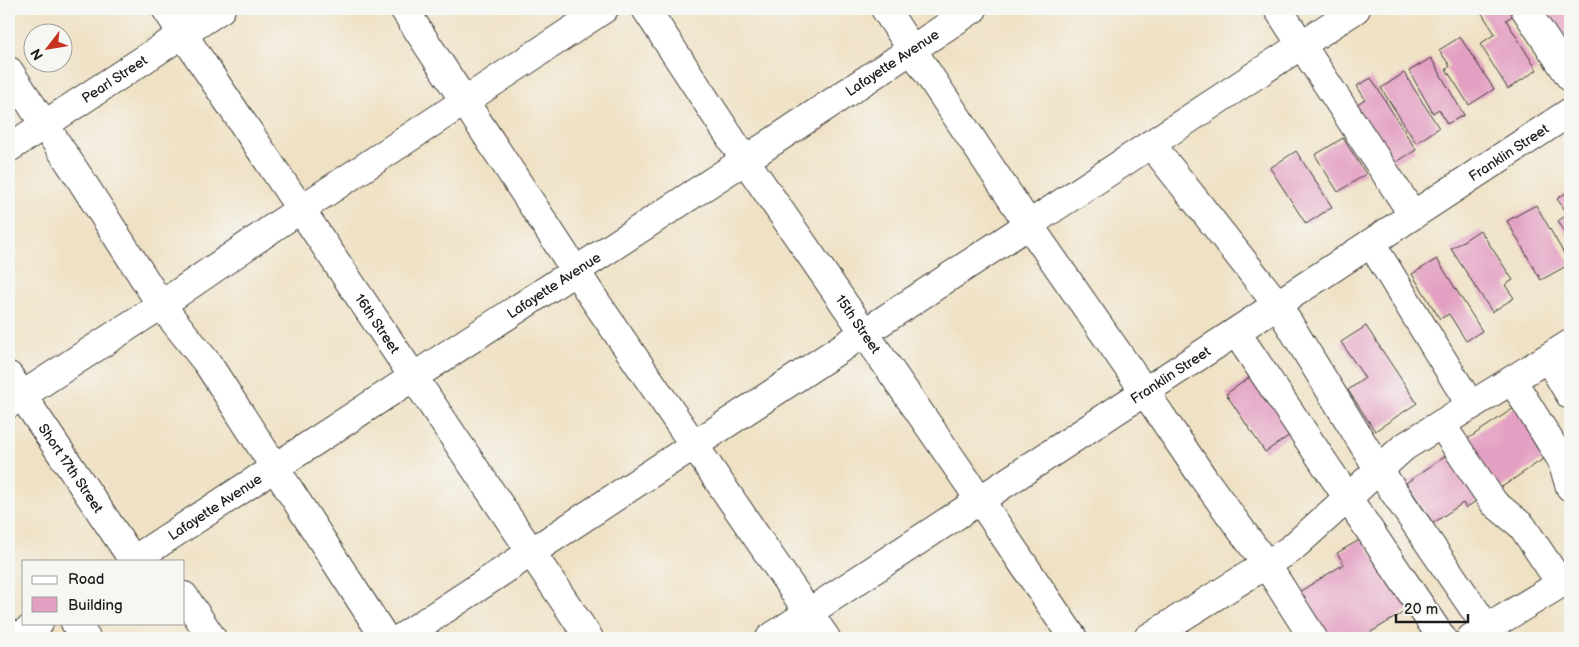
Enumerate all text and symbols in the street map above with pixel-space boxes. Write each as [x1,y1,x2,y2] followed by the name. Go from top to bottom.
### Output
[22,22,72,72] north arrow
[842,26,942,100] street label: Lafayette Avenue
[27,46,47,63] text: N
[78,51,151,107] street label: Pearl Street
[1465,120,1552,185] street label: Franklin Street
[504,248,604,322] street label: Lafayette Avenue
[351,291,404,357] street label: 16th Street
[832,291,885,357] street label: 15th Street
[1127,342,1214,407] street label: Franklin Street
[35,420,107,516] street label: Short 17th Street
[165,470,265,544] street label: Lafayette Avenue
[22,560,185,624] legend
[68,570,104,589] text: Road
[1396,592,1469,624] scale bar
[68,596,123,615] text: Building
[1404,600,1438,619] text: 20 m

